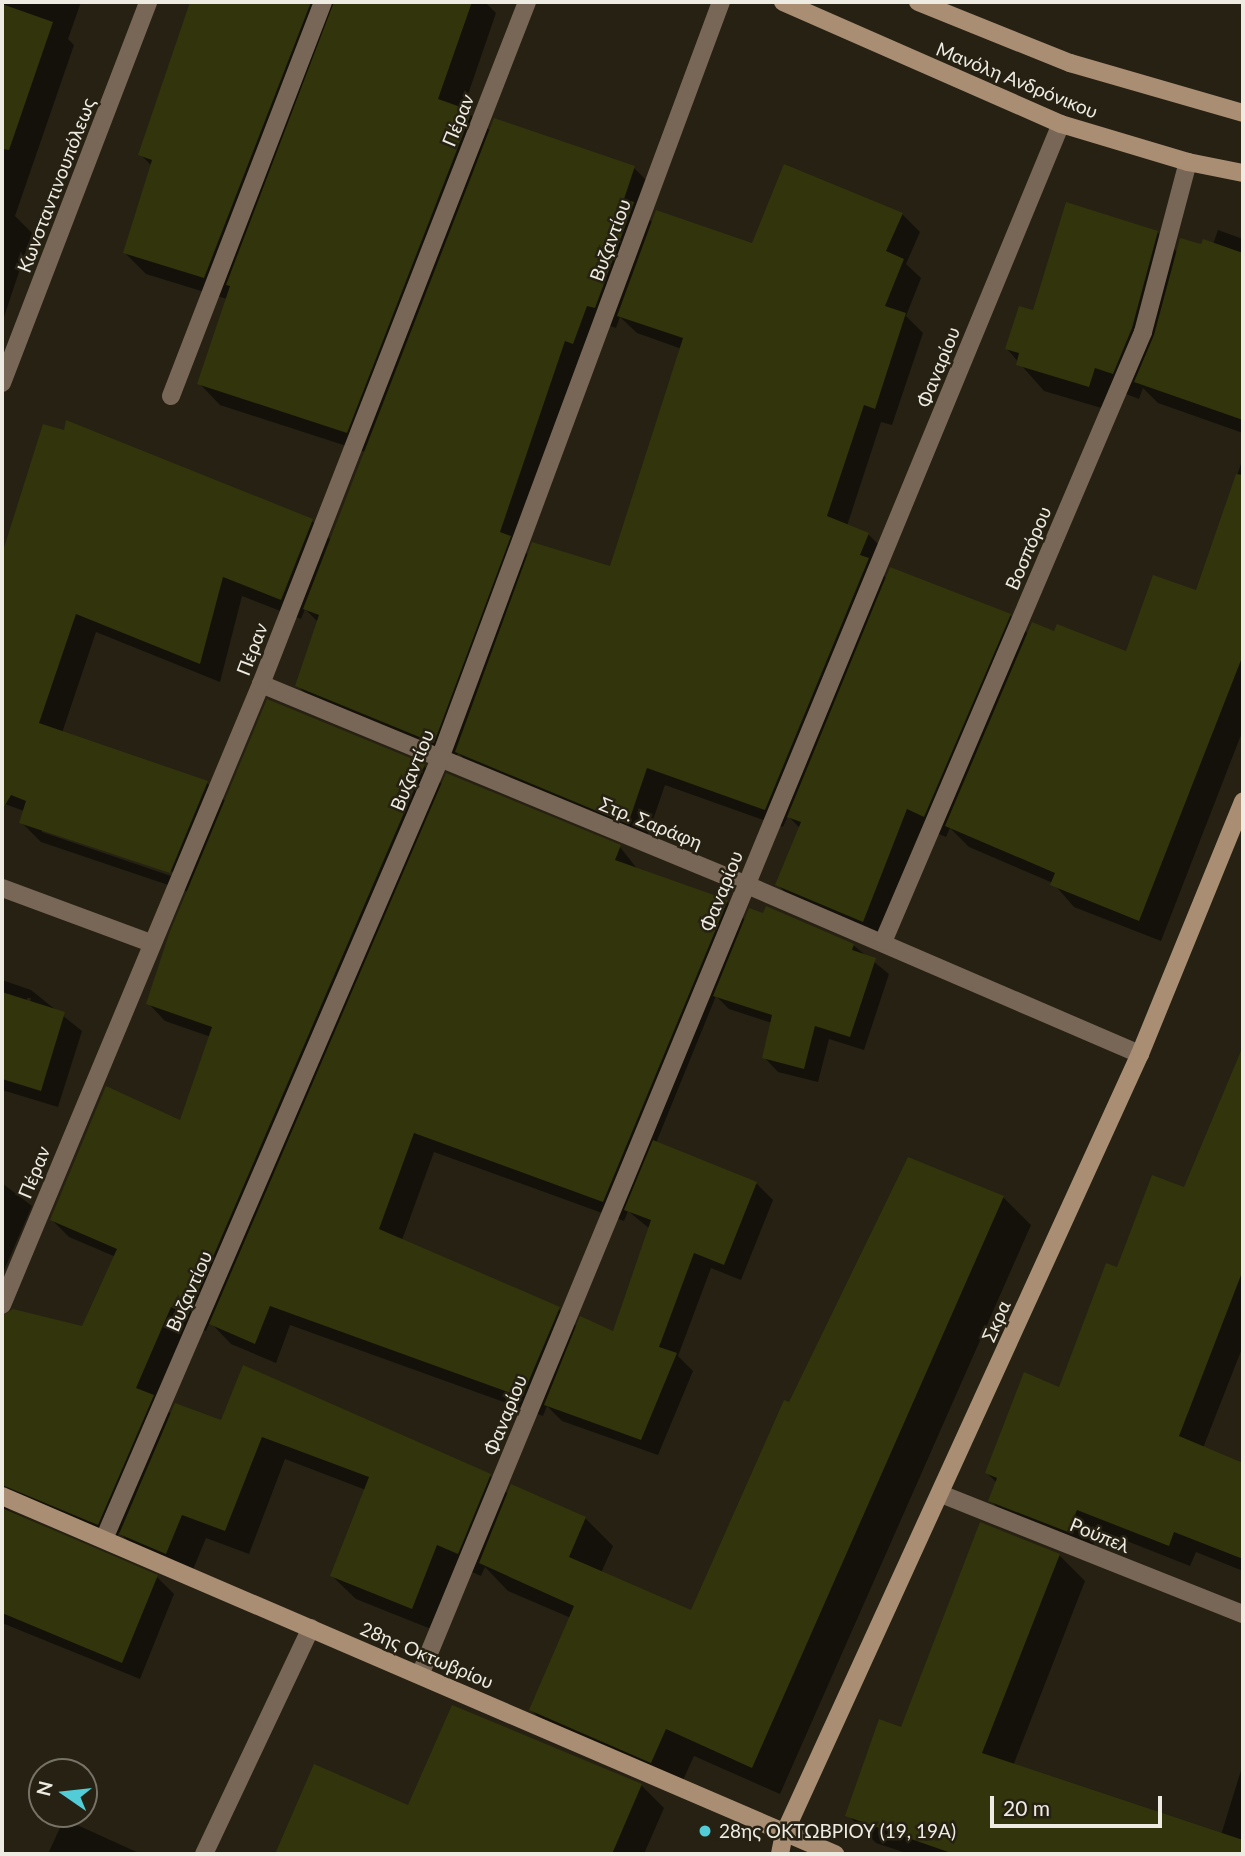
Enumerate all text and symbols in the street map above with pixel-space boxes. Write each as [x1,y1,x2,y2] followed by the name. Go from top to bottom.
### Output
[933,37,1101,123] street label: Μανόλη Ανδρόνικου
[437,90,479,150] street label: Πέραν
[12,95,100,275] street label: Κωνσταντινουπόλεως
[585,196,635,284] street label: Βυζαντίου
[912,323,964,411] street label: Φαναρίου
[1000,503,1056,593] street label: Βοσπόρου
[232,620,272,678] street label: Πέραν
[385,726,439,814] street label: Βυζαντίου
[596,792,706,854] street label: Στρ. Σαράφη
[695,847,747,935] street label: Φαναρίου
[13,1142,55,1202] street label: Πέραν
[161,1247,217,1335] street label: Βυζαντίου
[977,1297,1015,1345] street label: Σκρα
[479,1371,531,1459] street label: Φαναρίου
[1067,1513,1133,1557] street label: Ρούπελ
[357,1617,497,1693] street label: 28ης Οκτωβρίου
[28,1758,98,1828] north arrow
[31,1778,57,1798] text: N
[993,1783,1164,1827] scale bar
[1003,1795,1050,1820] text: 20 m
[719,1820,956,1842] place label: 28ης ΟΚΤΩΒΡΙΟΥ (19, 19Α)
[697,1823,713,1839] marker: 28ης ΟΚΤΩΒΡΙΟΥ (19, 19Α)

